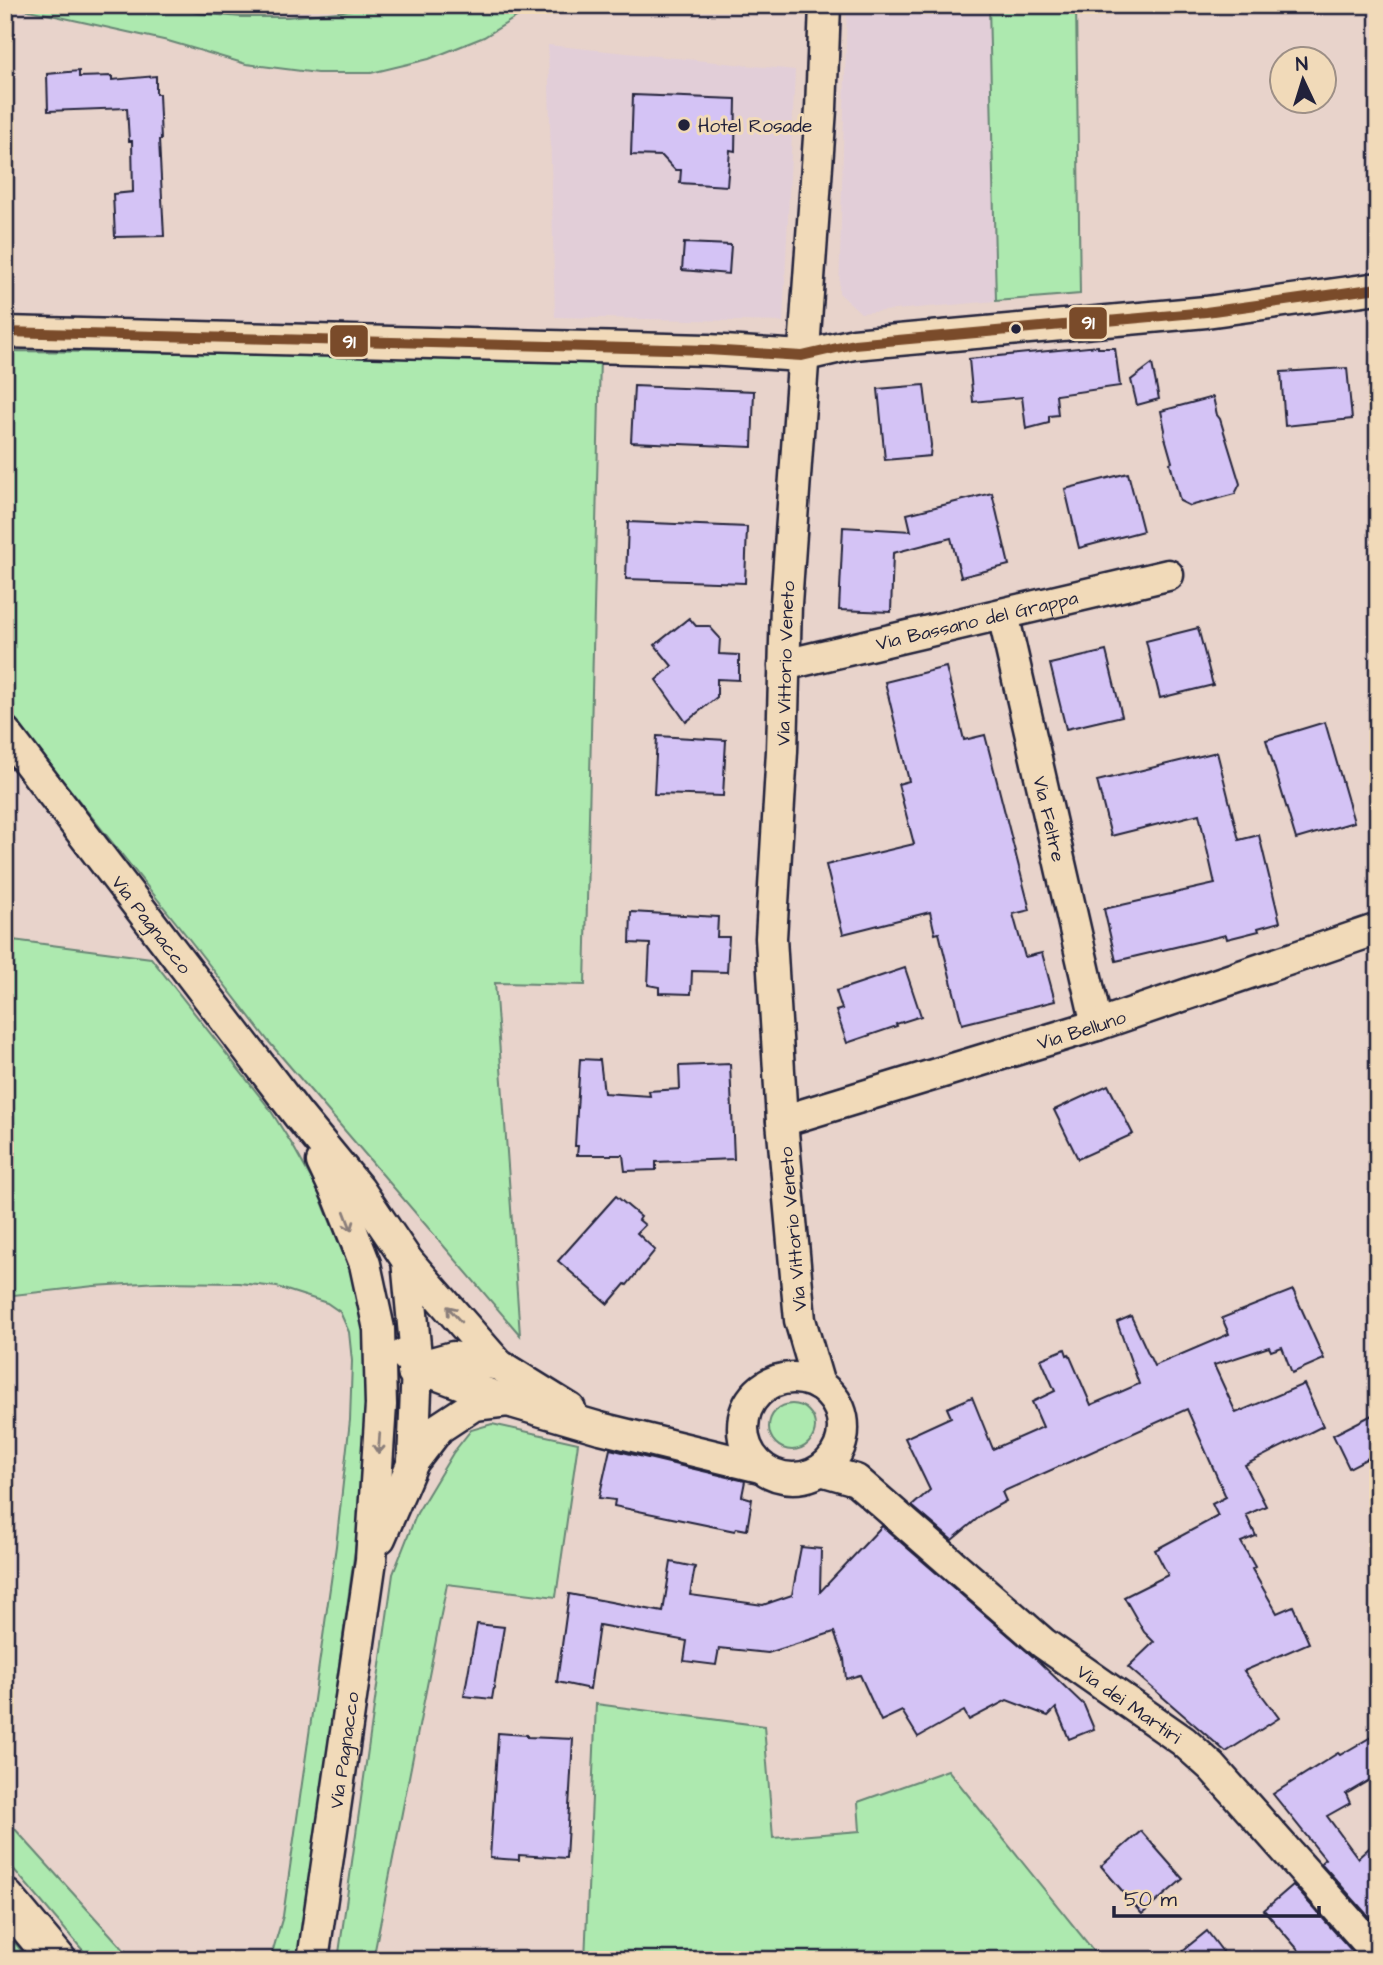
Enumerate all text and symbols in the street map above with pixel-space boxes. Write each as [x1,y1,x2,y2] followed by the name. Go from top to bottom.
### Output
[1268,46,1338,116] north arrow
[1295,51,1309,78] text: N
[698,113,812,140] place label: Hotel Rosade
[676,117,692,133] marker: Hotel Rosade
[1068,306,1108,340] line badge: 91
[1081,310,1095,337] text: 91
[1009,322,1023,336] unlabelled marker
[329,324,369,358] line badge: 91
[342,329,356,356] text: 91
[770,580,803,746] street label: Via Vittorio Veneto
[873,584,1081,658] street label: Via Bassano del Grappa
[1026,774,1071,864] street label: Via Feltre
[104,870,197,980] street label: Via Pagnacco
[1034,1004,1130,1057] street label: Via Belluno
[773,1145,814,1312] street label: Via Vittorio Veneto
[343,1210,356,1231] one-way arrow
[446,1305,462,1323] one-way arrow
[372,1432,385,1454] one-way arrow
[1071,1659,1187,1751] street label: Via dei Martiri
[323,1690,367,1811] street label: Via Pagnacco
[1114,1874,1318,1918] scale bar
[1124,1885,1178,1914] text: 50 m

